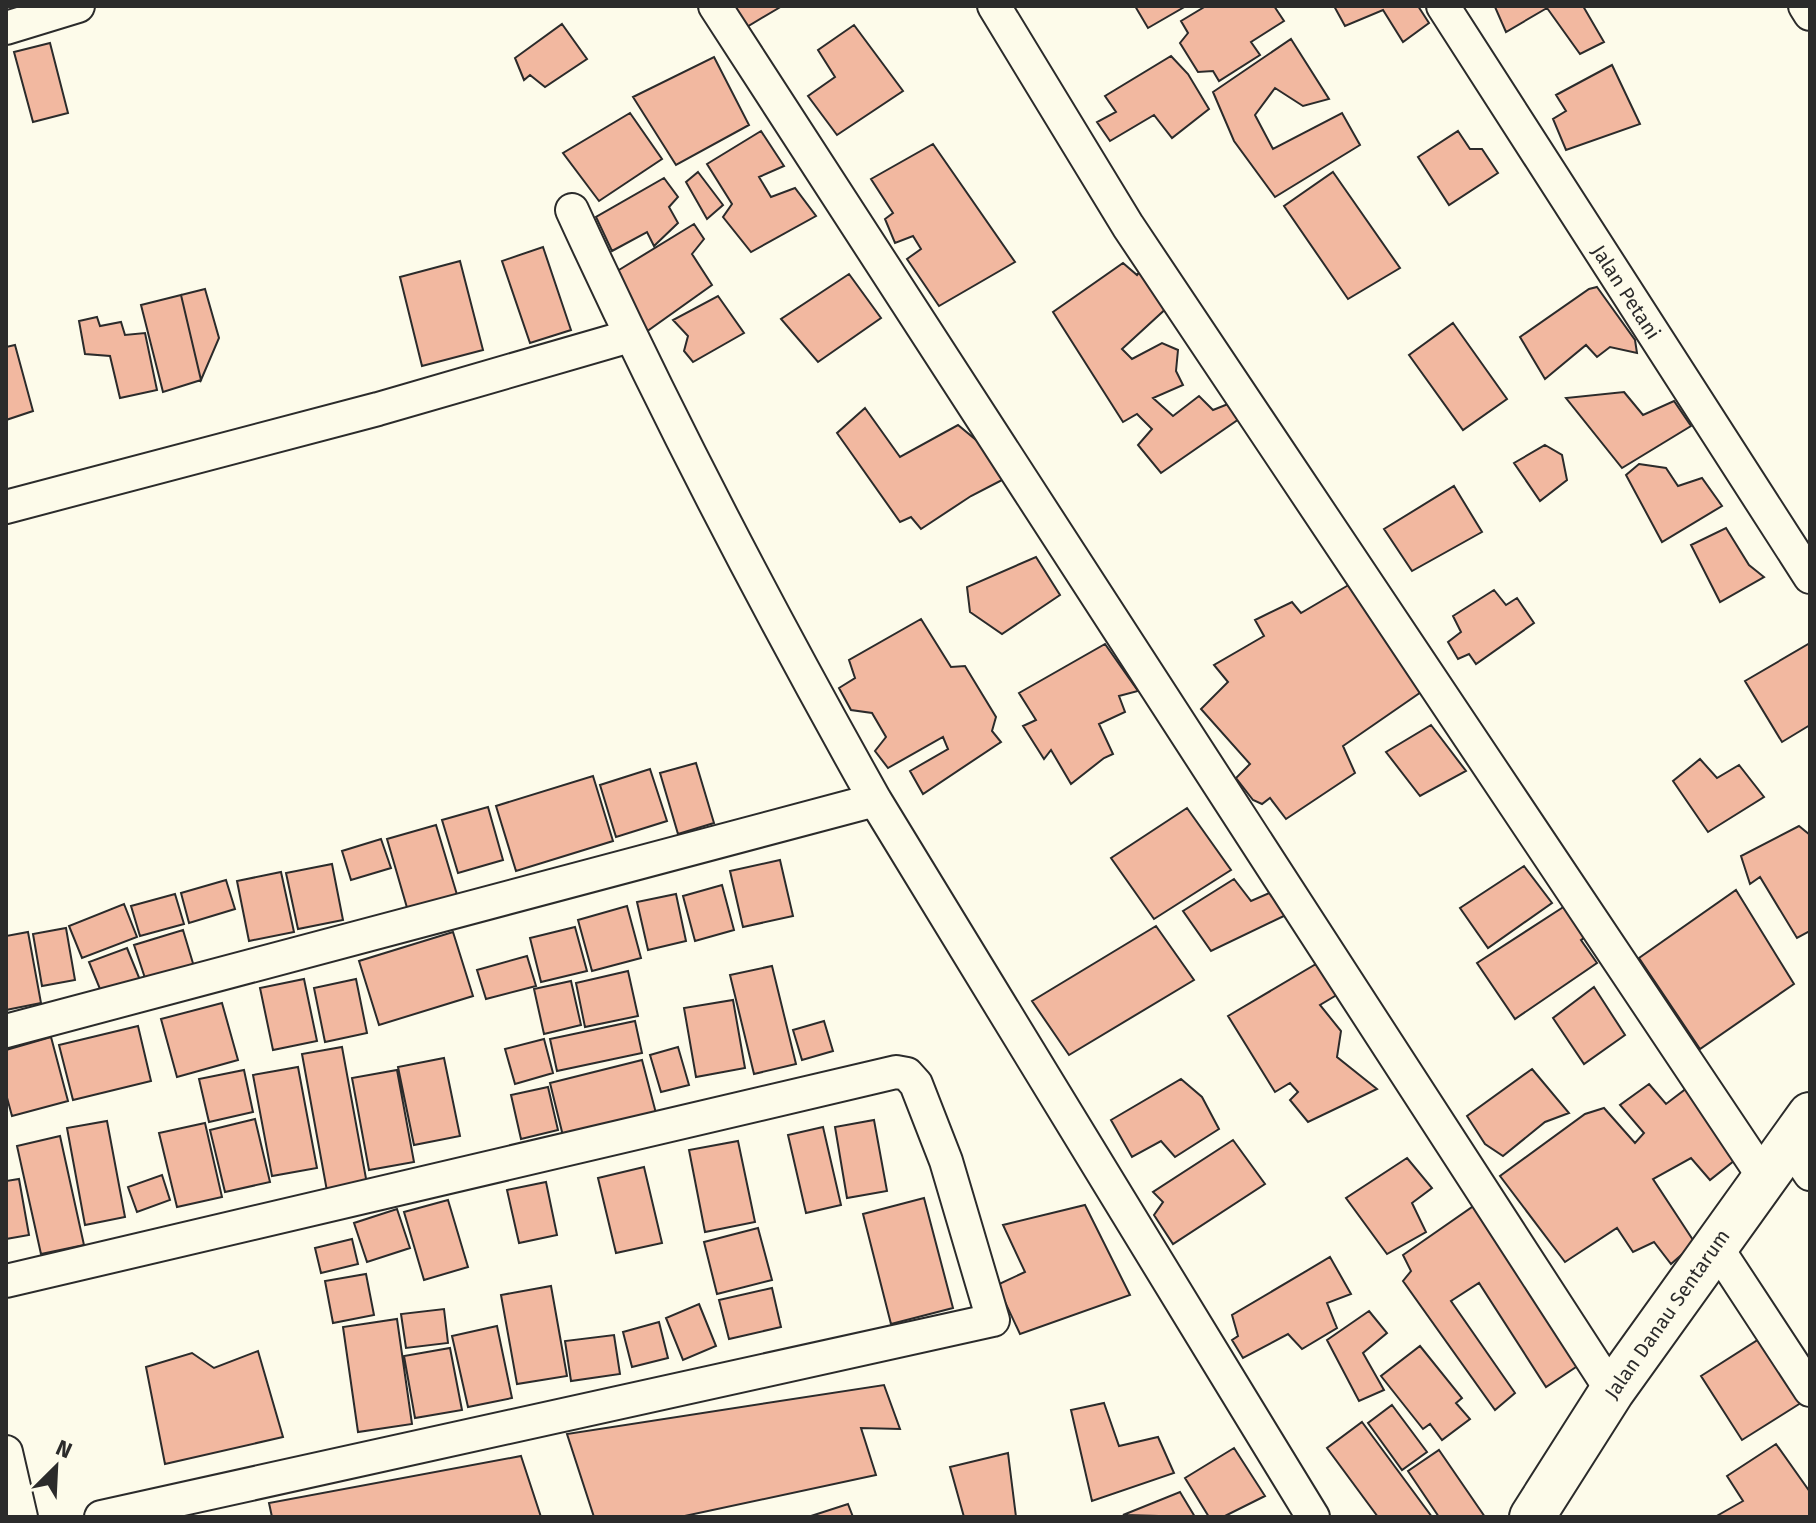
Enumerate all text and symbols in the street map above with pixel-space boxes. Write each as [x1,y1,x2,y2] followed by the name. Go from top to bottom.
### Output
[1587,240,1665,344] street label: Jalan Petani
[1599,1225,1735,1403] street label: Jalan Danau Sentarum
[16,1427,96,1507] north arrow
[52,1434,76,1464] text: N

